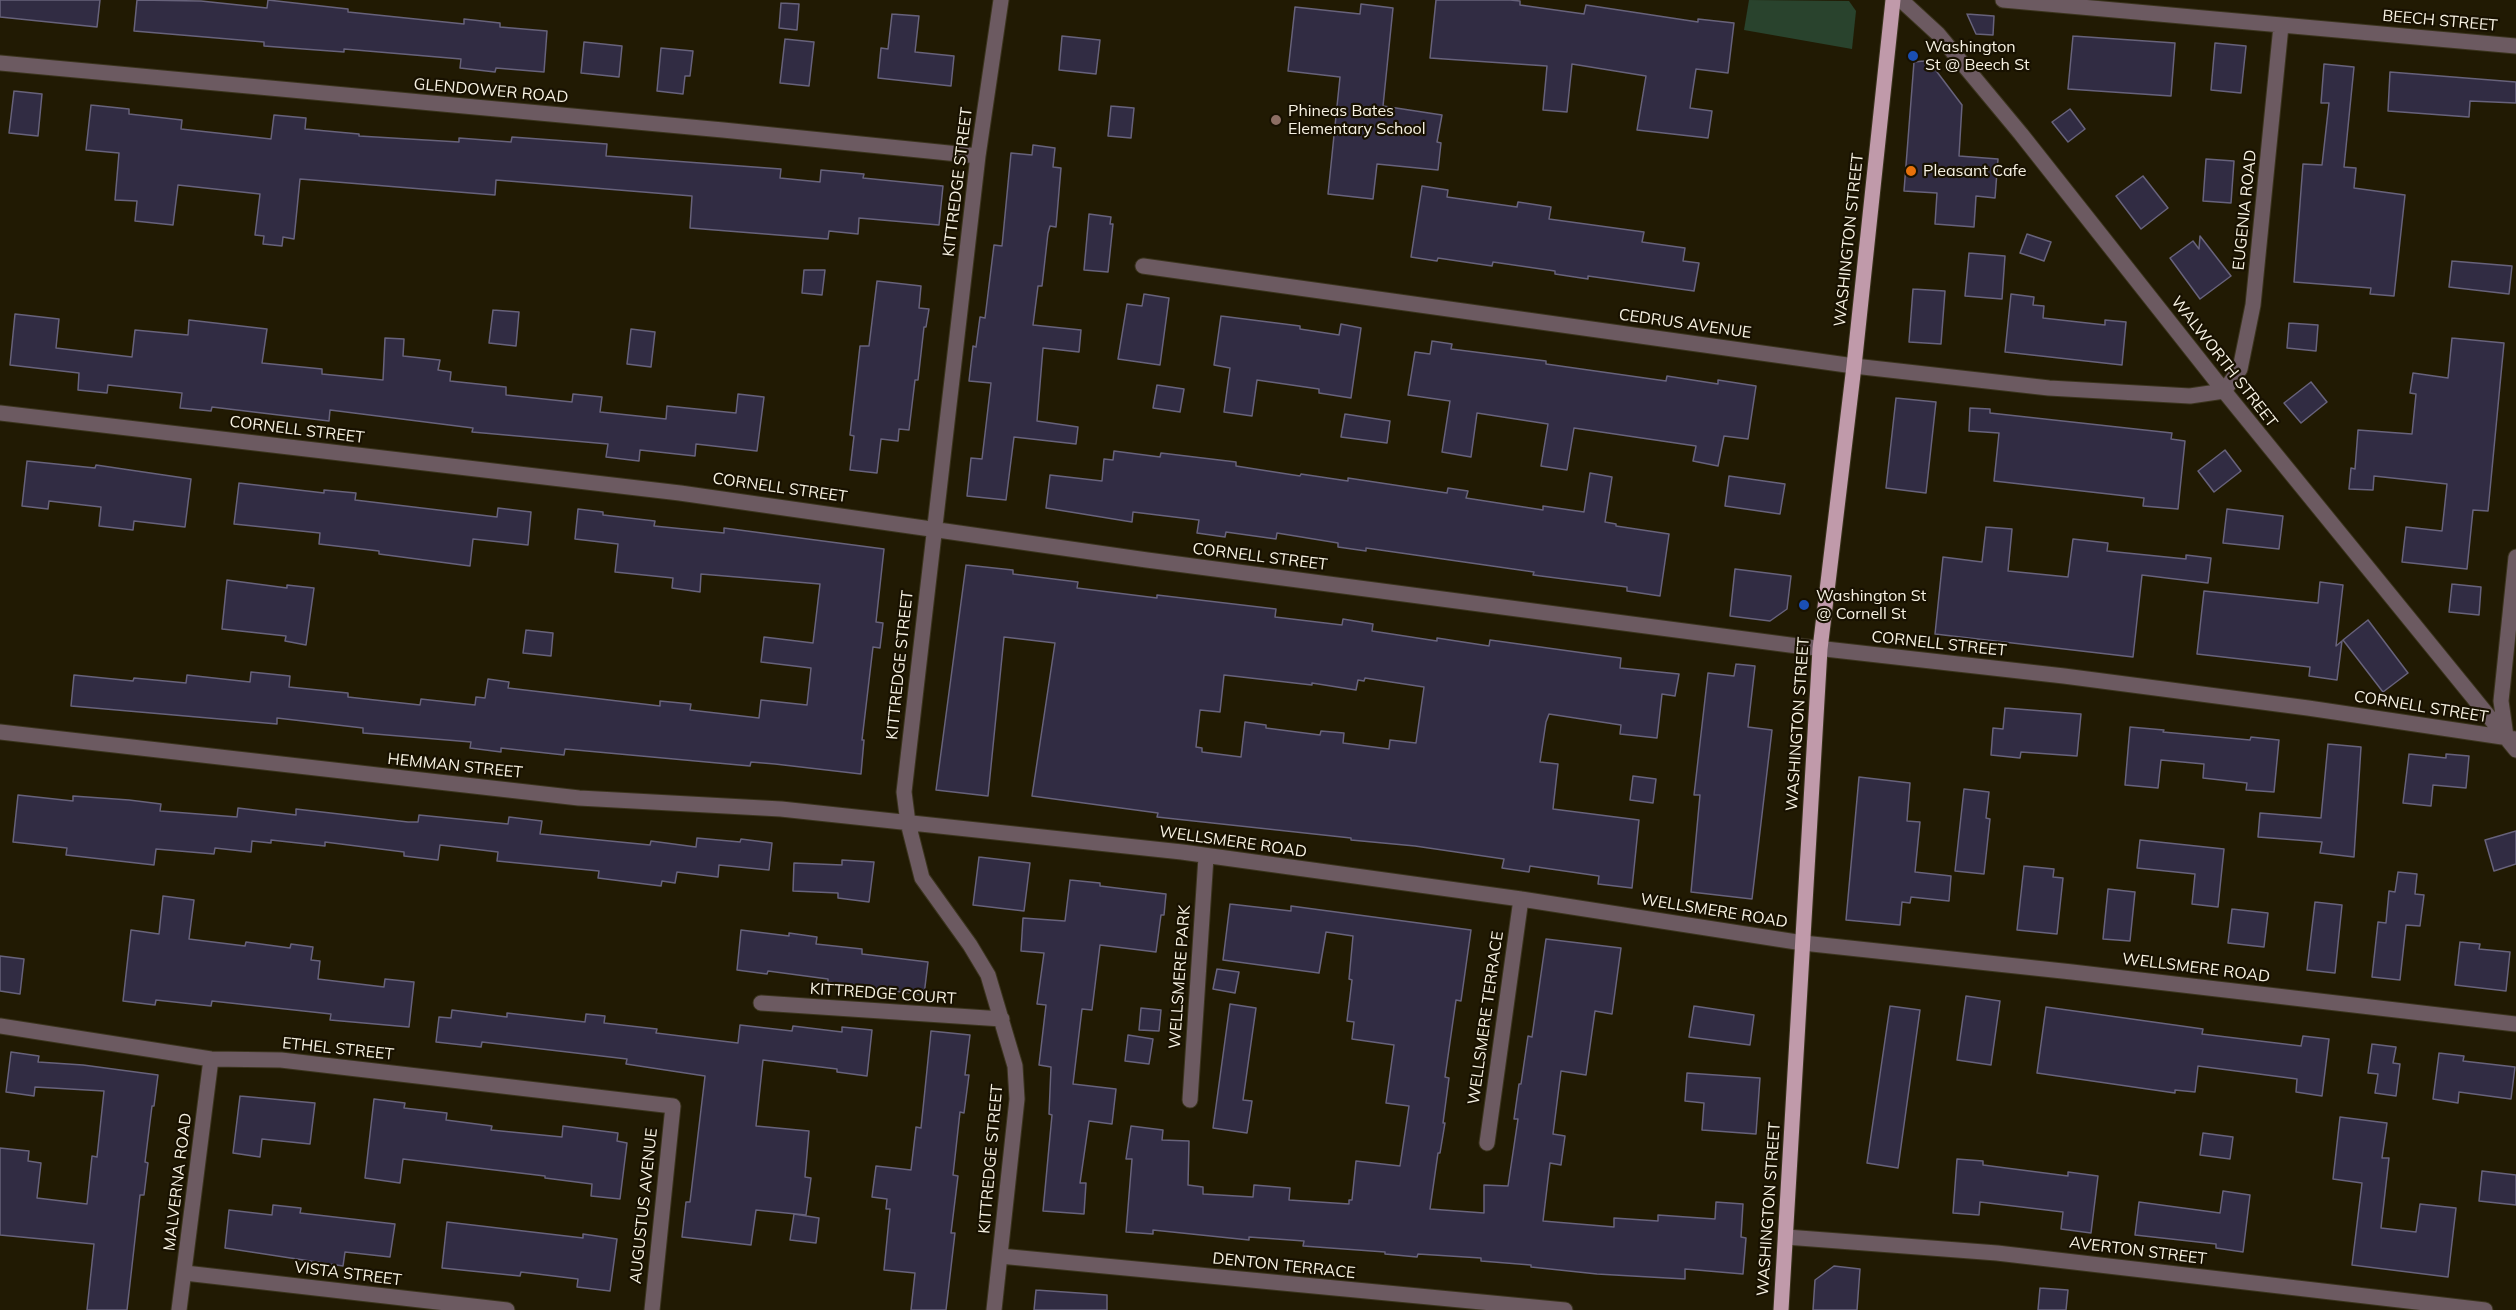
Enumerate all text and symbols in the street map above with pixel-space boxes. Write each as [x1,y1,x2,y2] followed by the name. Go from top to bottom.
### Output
[2382,6,2498,36] street label: BEECH STREET
[1925,37,2030,75] place label: Washington St @ Beech St
[1906,49,1920,63] marker: Washington St @ Beech St
[413,75,569,107] street label: GLENDOWER ROAD
[1288,101,1426,139] place label: Phineas Bates Elementary School
[939,106,977,258] street label: KITTREDGE STREET
[1269,113,1283,127] marker: Phineas Bates Elementary School
[2229,149,2261,271] street label: EUGENIA ROAD
[1830,152,1868,328] street label: WASHINGTON STREET
[1923,161,2026,181] place label: Pleasant Cafe
[1904,164,1918,178] marker: Pleasant Cafe
[2167,293,2281,431] street label: WALWORTH STREET
[1617,305,1753,343] street label: CEDRUS AVENUE
[228,412,366,448] street label: CORNELL STREET
[711,469,849,507] street label: CORNELL STREET
[1191,539,1329,575] street label: CORNELL STREET
[1816,586,1926,624] place label: Washington St @ Cornell St
[883,589,917,741] street label: KITTREDGE STREET
[1797,598,1811,612] marker: Washington St @ Cornell St
[1870,627,2008,661] street label: CORNELL STREET
[1782,636,1814,812] street label: WASHINGTON STREET
[2352,687,2490,727] street label: CORNELL STREET
[386,749,524,783] street label: HEMMAN STREET
[1158,822,1308,862] street label: WELLSMERE ROAD
[1639,890,1789,932] street label: WELLSMERE ROAD
[1165,904,1195,1050] street label: WELLSMERE PARK
[1464,930,1508,1106] street label: WELLSMERE TERRACE
[2121,949,2271,987] street label: WELLSMERE ROAD
[809,979,957,1009] street label: KITTREDGE COURT
[281,1034,395,1064] street label: ETHEL STREET
[975,1083,1007,1235] street label: KITTREDGE STREET
[160,1112,196,1252] street label: MALVERNA ROAD
[1753,1121,1785,1297] street label: WASHINGTON STREET
[626,1127,662,1285] street label: AUGUSTUS AVENUE
[2068,1233,2208,1269] street label: AVERTON STREET
[1212,1249,1356,1283] street label: DENTON TERRACE
[293,1258,403,1290] street label: VISTA STREET

